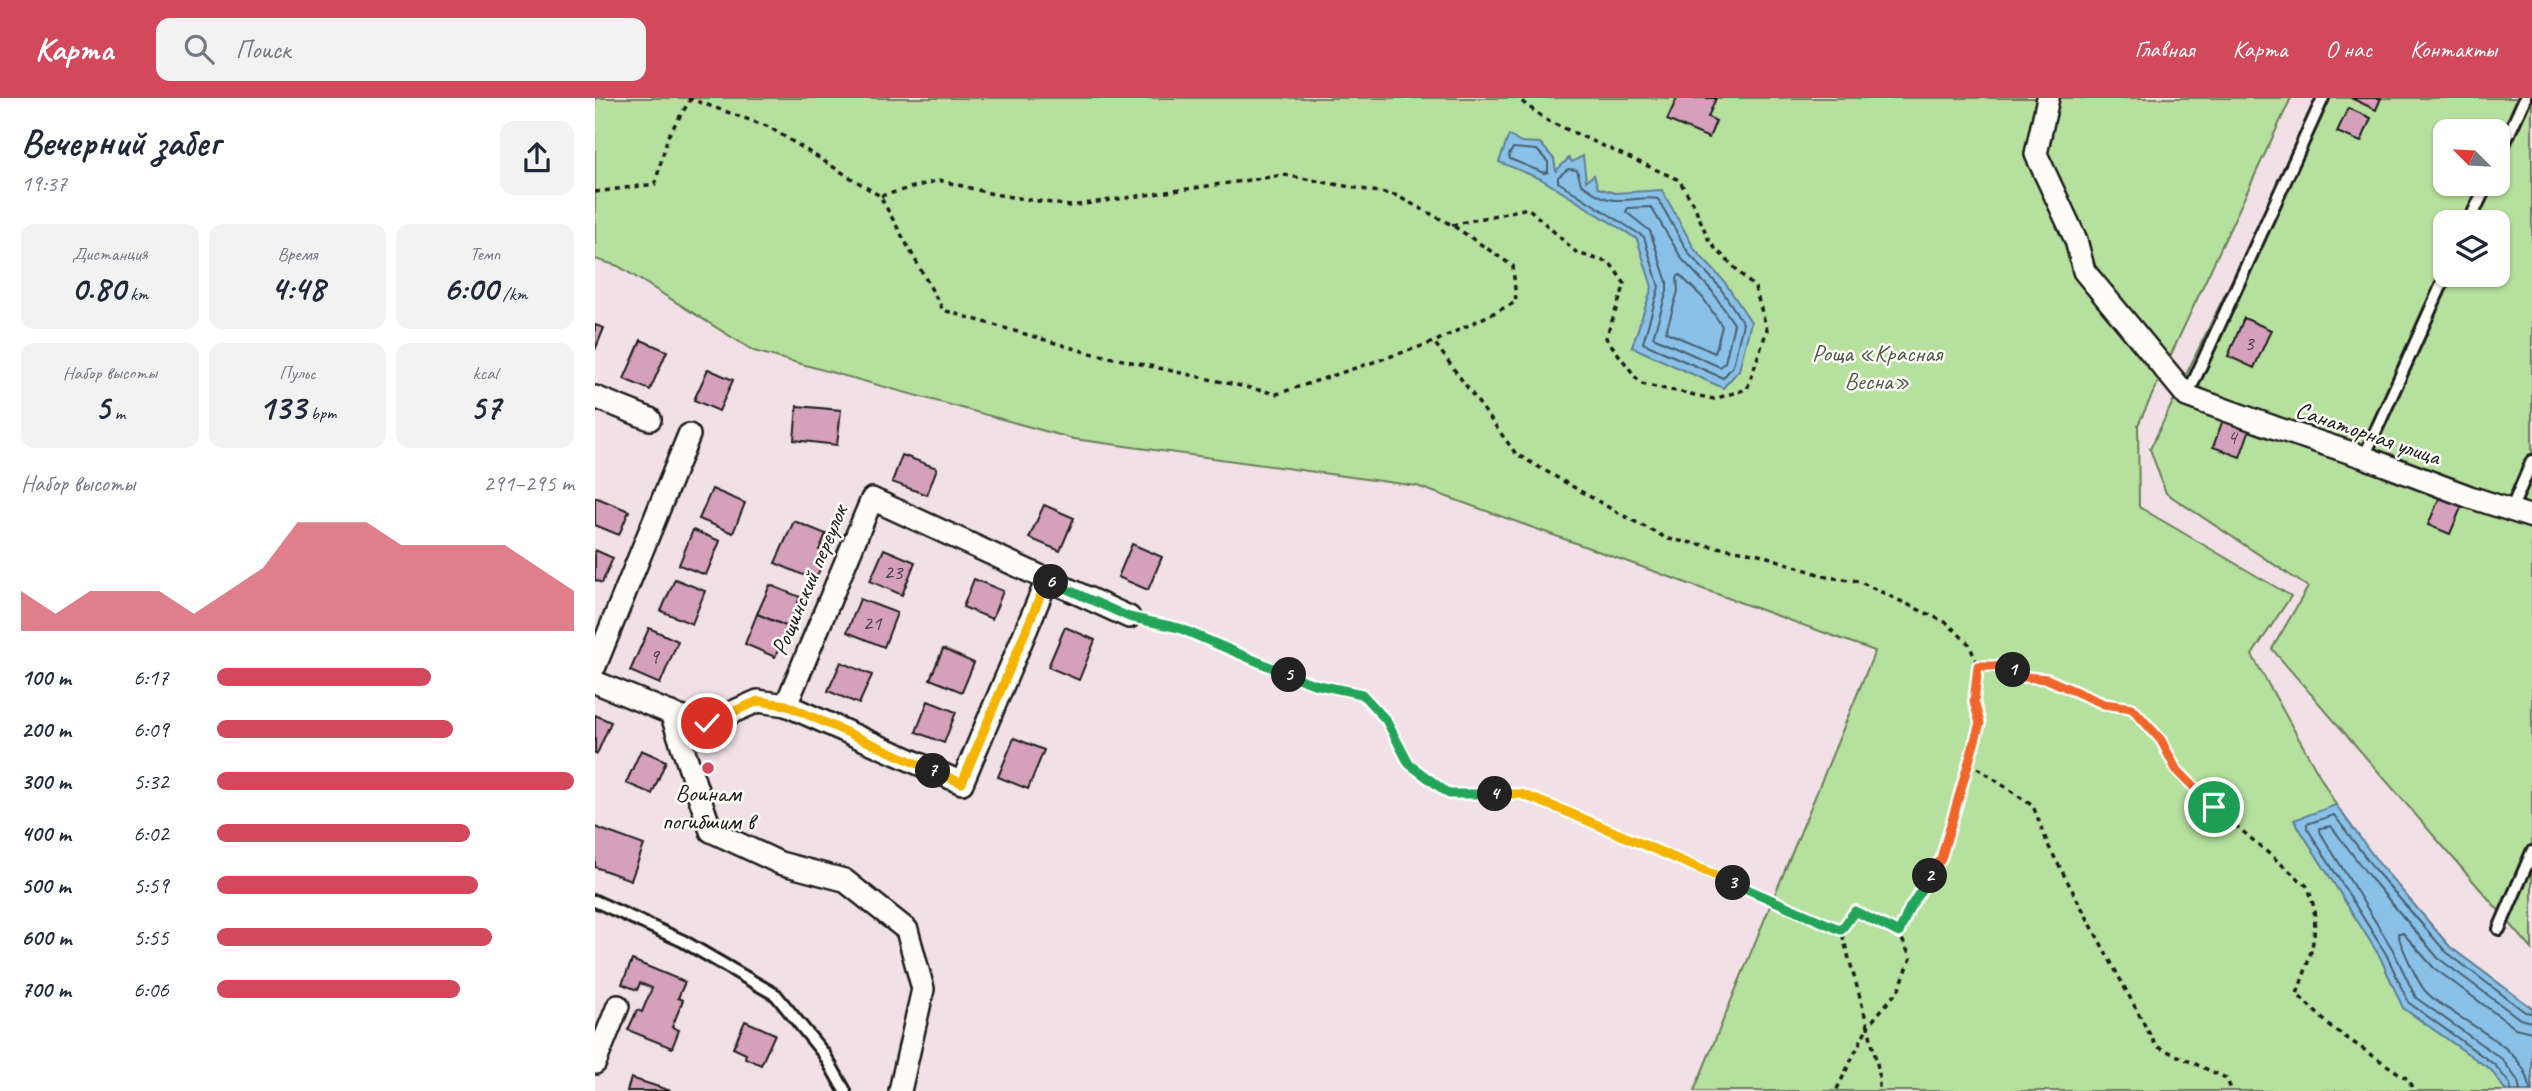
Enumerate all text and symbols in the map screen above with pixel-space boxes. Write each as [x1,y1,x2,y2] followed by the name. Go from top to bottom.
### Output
[156,18,646,81] search box
[35,28,114,70] text: Карта
[180,30,218,68] icon: search
[236,33,290,66] text: Поиск
[2134,34,2195,64] text: Главная
[2233,34,2287,64] text: Карта
[2325,34,2372,64] text: О нас
[2410,34,2497,64] text: Контакты
[21,119,220,166] text: Вечерний забег
[2433,119,2509,196] north arrow
[2433,119,2510,287] map controls
[500,121,574,195] button: share
[21,169,67,198] text: 19:37
[2433,210,2510,287] button: layers
[72,242,148,266] text: Дистанция
[277,242,318,266] text: Время
[470,242,500,266] text: Темп
[71,266,125,311] text: 0.80
[270,266,325,311] text: 4:48
[443,266,498,311] text: 6:00
[125,282,149,306] text: km
[498,282,527,306] text: /km
[2244,330,2255,356] house number: 3
[1812,338,1944,396] park label: Роща «Красная Весна»
[63,361,157,385] text: Набор высоты
[279,361,316,385] text: Пульс
[473,361,498,385] text: kcal
[95,385,110,430] text: 5
[259,385,306,430] text: 133
[470,385,501,430] text: 57
[2292,394,2446,472] street label: Санаторная улица
[110,401,125,425] text: m
[306,401,336,425] text: bpm
[2227,424,2239,450] house number: 4
[21,469,135,498] text: Набор высоты
[483,469,574,498] text: 291–295 m
[764,498,855,660] street label: Рощинский переулок
[884,559,904,585] house number: 23
[1033,564,1069,600] pin: 6
[1046,569,1055,593] text: 6
[863,610,883,636] house number: 21
[649,643,660,669] house number: 9
[1995,652,2031,688] pin: 1
[2008,657,2017,681] text: 1
[1271,658,1307,692] pin: 5
[1284,662,1293,686] text: 5
[21,663,71,692] text: 100 m
[133,663,169,692] text: 6:17
[677,693,737,753] pin
[688,704,726,742] icon: check
[21,715,71,744] text: 200 m
[133,715,169,744] text: 6:09
[915,754,951,788] pin: 7
[928,758,937,782] text: 7
[700,760,716,776] marker: Воинам погибшим в
[21,767,71,796] text: 300 m
[133,767,169,796] text: 5:32
[1478,776,1513,812] pin: 4
[2184,777,2244,837] pin
[662,778,759,836] place label: Воинам погибшим в
[1490,781,1499,805] text: 4
[2195,788,2233,826] icon: arrive
[21,819,71,848] text: 400 m
[133,819,169,848] text: 6:02
[1913,858,1947,894] pin: 2
[1925,863,1934,887] text: 2
[1715,866,1751,900] pin: 3
[1728,870,1737,894] text: 3
[21,871,70,900] text: 500 m
[133,871,169,900] text: 5:59
[21,923,71,952] text: 600 m
[133,923,169,952] text: 5:55
[21,975,71,1004] text: 700 m
[133,975,169,1004] text: 6:06

